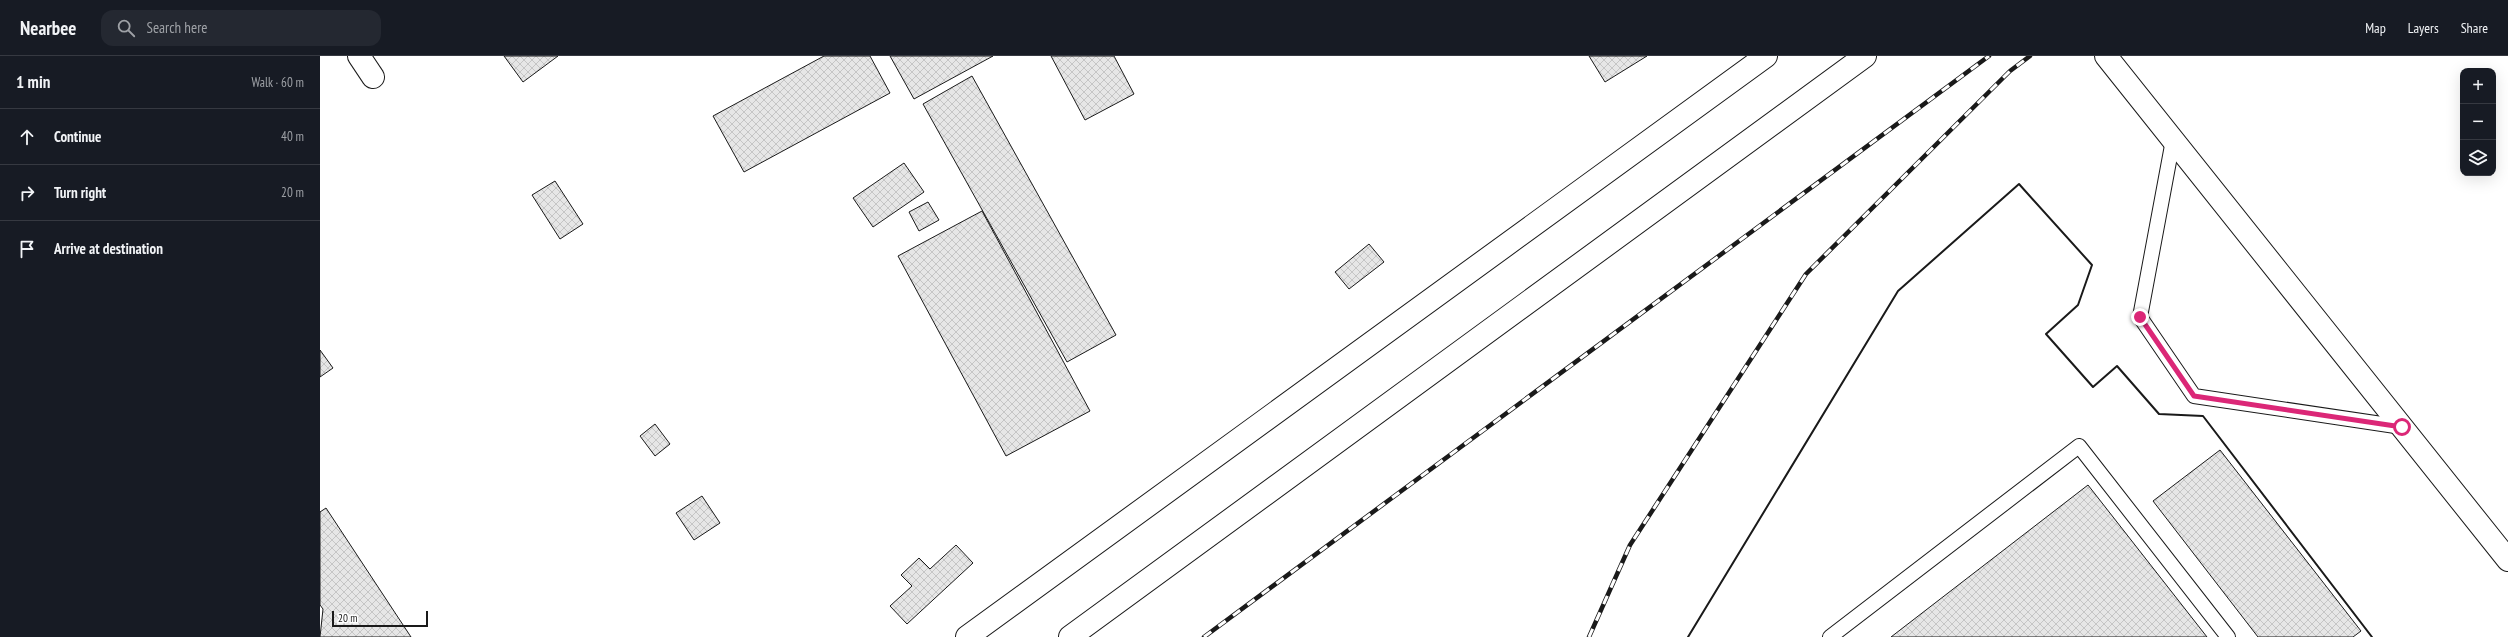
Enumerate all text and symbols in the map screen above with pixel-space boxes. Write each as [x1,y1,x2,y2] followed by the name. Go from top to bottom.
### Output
[101,10,381,46] search box
[20,16,77,40] text: Nearbee
[115,17,137,39] icon: search
[147,18,207,37] text: Search here
[2365,19,2386,37] text: Map
[2408,19,2439,37] text: Layers
[2461,19,2488,37] text: Share
[2460,68,2496,176] map controls
[2460,68,2496,104] button: +
[16,71,50,93] text: 1 min
[252,74,304,91] text: Walk · 60 m
[2460,104,2496,140] button: −
[16,126,38,148] icon: ahead
[54,127,101,146] text: Continue
[281,128,304,145] text: 40 m
[2460,140,2496,176] button: layers
[16,182,38,204] icon: right
[54,183,106,202] text: Turn right
[281,184,304,201] text: 20 m
[16,238,38,260] icon: arrive
[54,239,163,258] text: Arrive at destination
[2131,308,2149,326] route end
[2393,418,2411,436] route start
[332,609,428,628] scale bar
[338,611,357,625] text: 20 m

